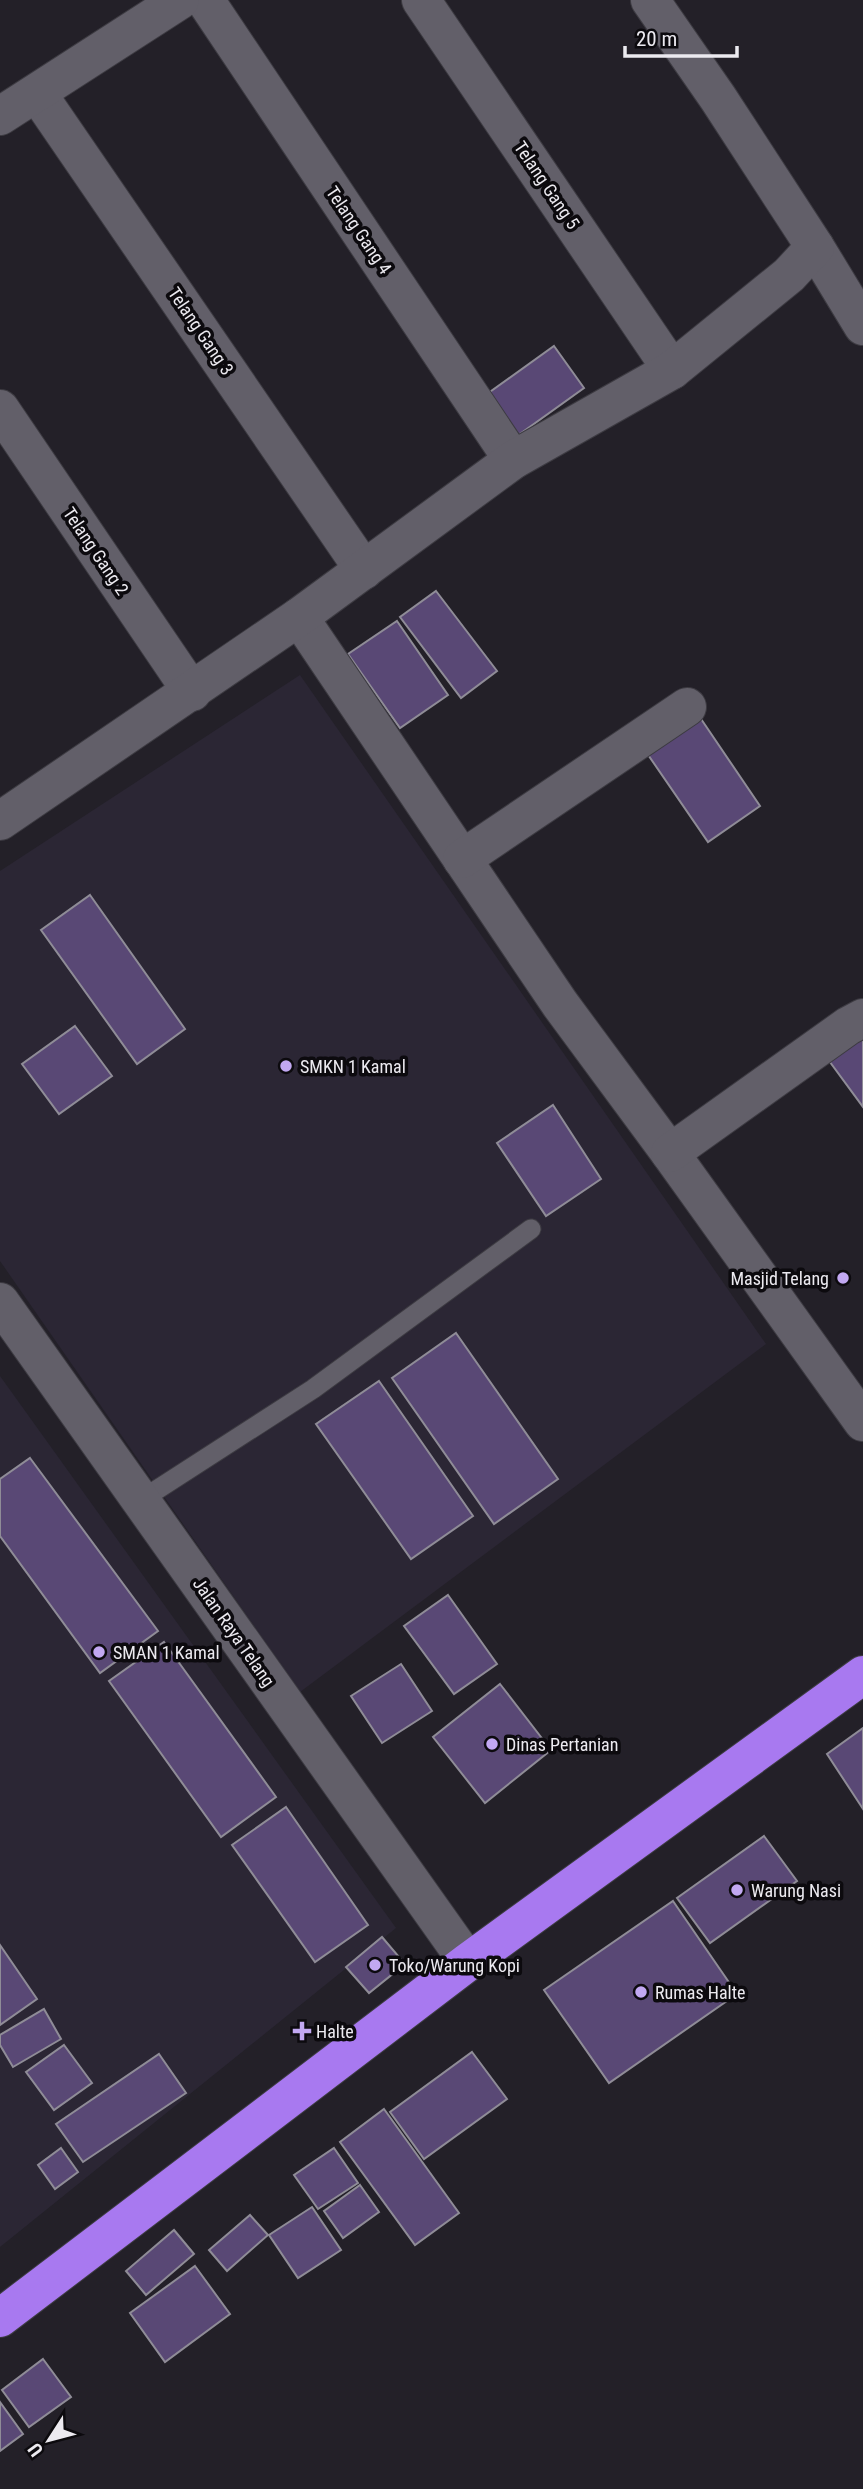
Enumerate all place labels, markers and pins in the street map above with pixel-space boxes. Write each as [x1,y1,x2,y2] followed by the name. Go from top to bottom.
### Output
[300,1056,406,1077] place label: SMKN 1 Kamal
[278,1058,294,1074] marker: SMKN 1 Kamal
[730,1268,829,1289] place label: Masjid Telang
[835,1270,851,1286] marker: Masjid Telang
[113,1642,220,1663] place label: SMAN 1 Kamal
[91,1644,107,1660] marker: SMAN 1 Kamal
[506,1734,618,1755] place label: Dinas Pertanian
[484,1736,500,1752] marker: Dinas Pertanian
[751,1880,841,1901] place label: Warung Nasi
[729,1882,745,1898] marker: Warung Nasi
[389,1955,520,1976] place label: Toko/Warung Kopi
[367,1957,383,1973] marker: Toko/Warung Kopi
[655,1982,745,2003] place label: Rumas Halte
[633,1984,649,2000] marker: Rumas Halte
[316,2021,354,2042] place label: Halte
[294,2023,310,2039] marker: Halte

